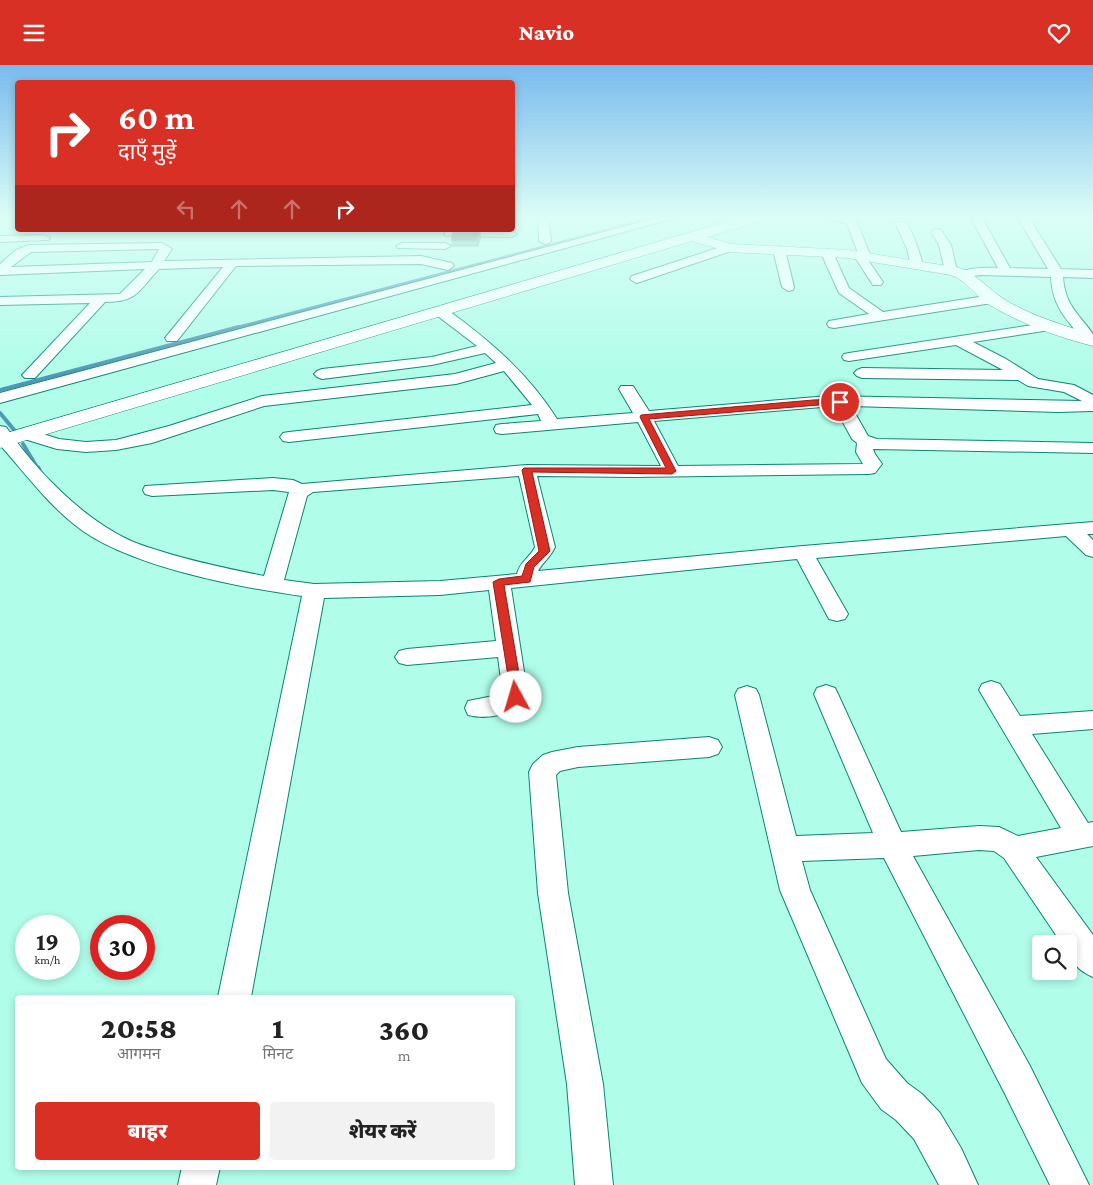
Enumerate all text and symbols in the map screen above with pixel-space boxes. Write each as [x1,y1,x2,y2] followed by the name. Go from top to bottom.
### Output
[20,19,48,47] icon: menu
[1045,19,1073,47] icon: heart
[519,20,574,45] text: Navio
[118,98,195,137] text: 60 m
[35,100,100,165] icon: right
[118,139,177,164] text: दाएँ मुड़ें
[172,195,200,223] icon: left
[225,195,253,223] icon: ahead
[278,195,306,223] icon: ahead
[331,195,359,223] icon: right
[819,381,861,423] pin
[826,388,854,416] icon: arrive
[489,670,541,722] position arrow
[90,915,155,980] speed limit sign: 30
[36,928,59,955] text: 19
[1032,935,1077,980] map controls
[1032,935,1077,980] button: search
[35,953,60,967] text: km/h
[101,1011,177,1044] text: 20:58
[272,1011,284,1044] text: 1
[379,1013,429,1046] text: 360
[117,1045,161,1062] text: आगमन
[263,1045,293,1062] text: मिनट
[398,1047,411,1064] text: m
[35,1102,260,1160] button: बाहर
[270,1102,495,1160] button: शेयर करें

